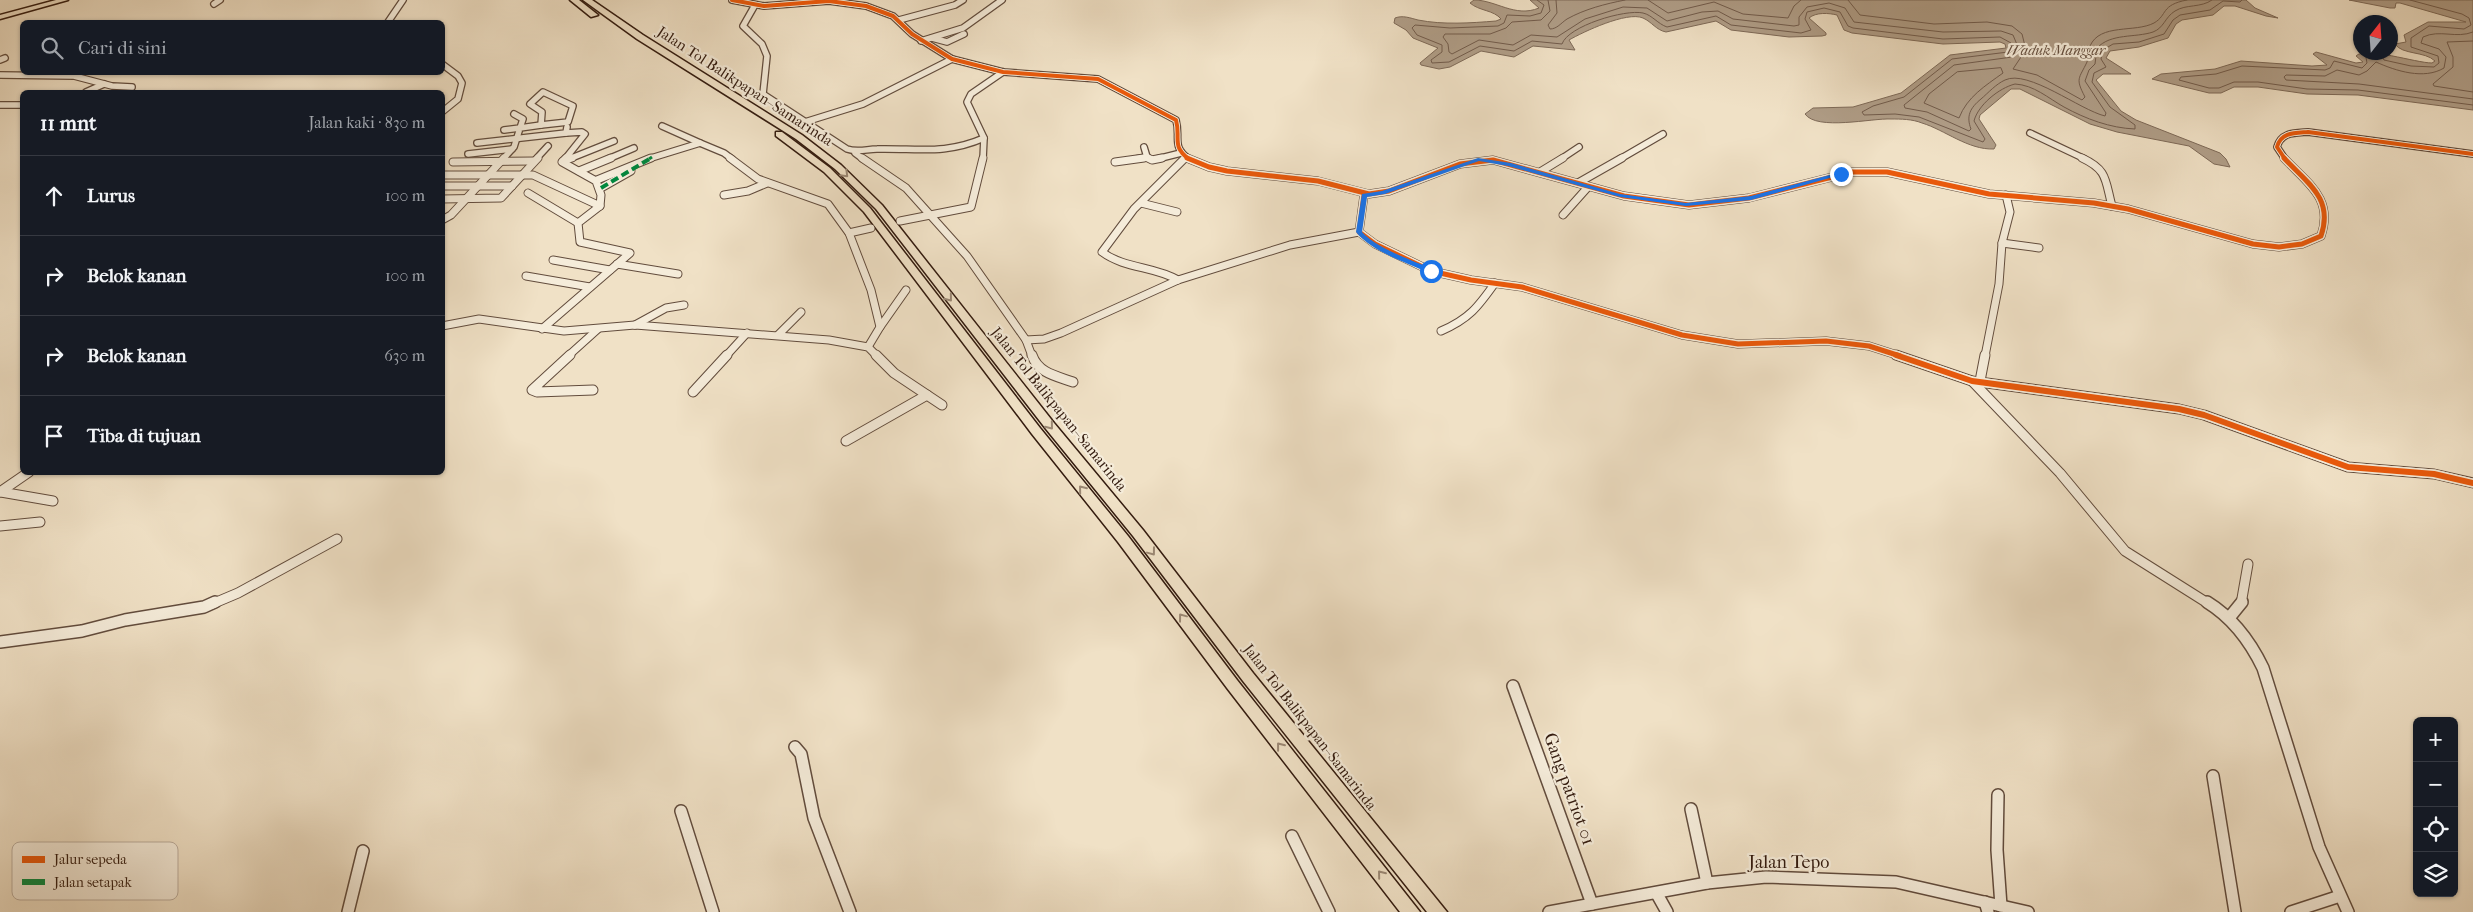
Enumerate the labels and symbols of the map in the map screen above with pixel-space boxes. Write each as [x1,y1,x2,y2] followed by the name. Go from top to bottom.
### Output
[2353,15,2398,60] north arrow
[653,22,837,150] street label: Jalan Tol Balikpapan–Samarinda
[2007,42,2107,59] water label: Waduk Manggar
[1830,163,1853,186] route end
[839,168,848,177] one-way arrow
[1420,260,1443,283] route start
[943,292,951,301] one-way arrow
[987,323,1131,495] street label: Jalan Tol Balikpapan–Samarinda
[1044,420,1053,429] one-way arrow
[1079,485,1088,494] one-way arrow
[1147,546,1155,555] one-way arrow
[1179,614,1187,623] one-way arrow
[1239,640,1381,814] street label: Jalan Tol Balikpapan–Samarinda
[1539,730,1599,848] street label: Gang patriot 01
[1278,743,1286,752] one-way arrow
[12,842,178,900] legend
[53,851,127,868] text: Jalur sepeda
[1747,852,1829,873] street label: Jalan Tepo
[1378,871,1386,880] one-way arrow
[53,874,133,891] text: Jalan setapak

